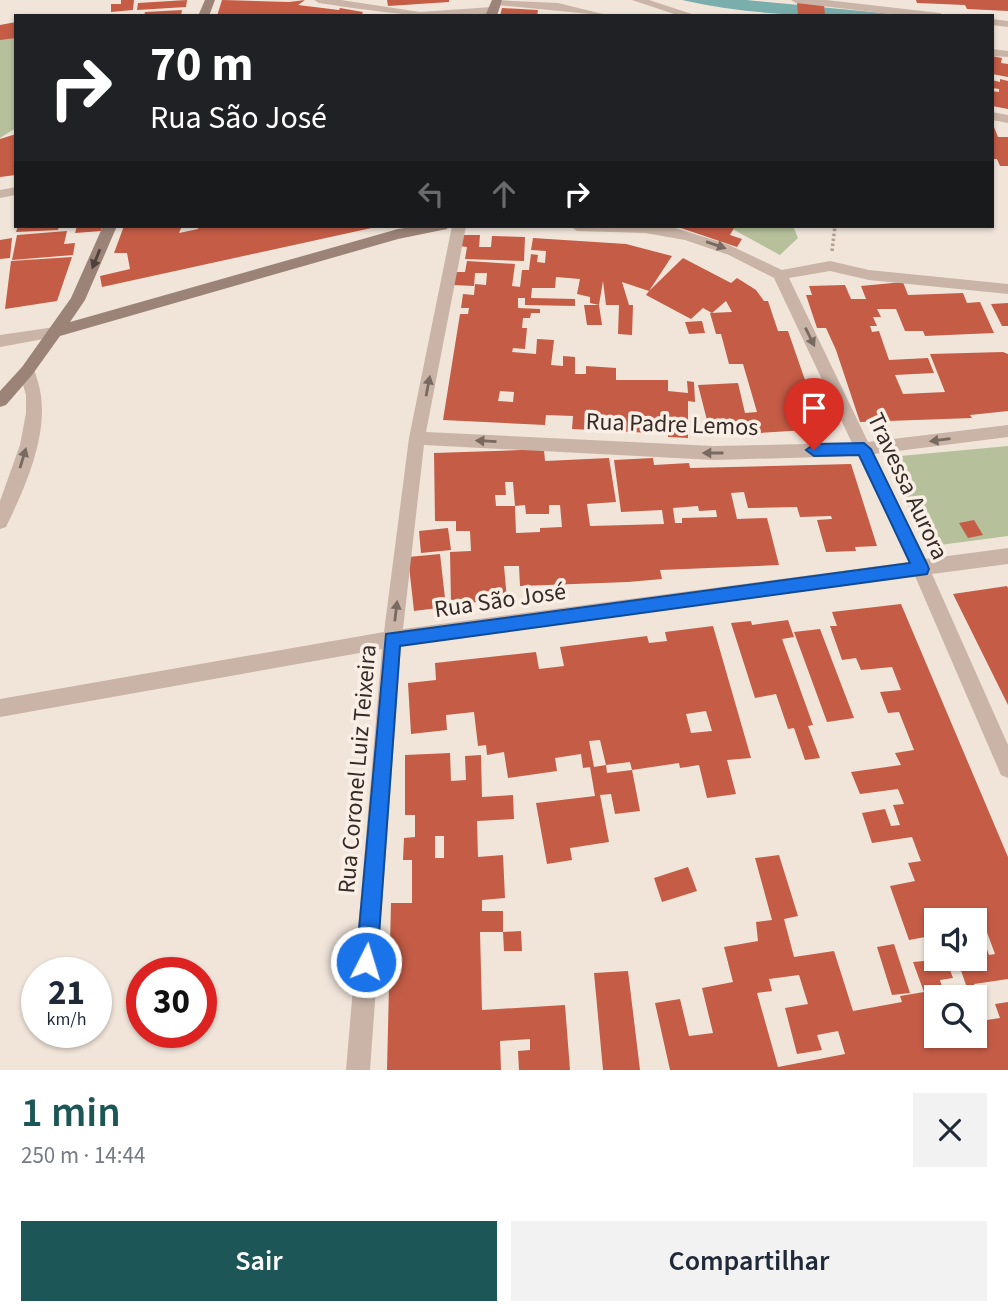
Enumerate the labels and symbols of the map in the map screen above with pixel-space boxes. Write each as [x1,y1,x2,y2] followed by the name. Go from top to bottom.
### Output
[706,241,727,251] one-way arrow
[90,248,101,269] one-way arrow
[804,326,815,347] one-way arrow
[422,375,433,397] one-way arrow
[784,378,844,450] pin
[585,404,759,445] street label: Rua Padre Lemos
[858,407,957,565] street label: Travessa Aurora
[929,434,951,445] one-way arrow
[475,436,497,447] one-way arrow
[19,447,29,468] one-way arrow
[702,447,724,459] one-way arrow
[432,574,568,627] street label: Rua São José
[390,600,401,622] one-way arrow
[329,643,386,895] street label: Rua Coronel Luiz Teixeira
[329,925,403,999] position arrow
[126,957,217,1048] speed limit sign: 30

